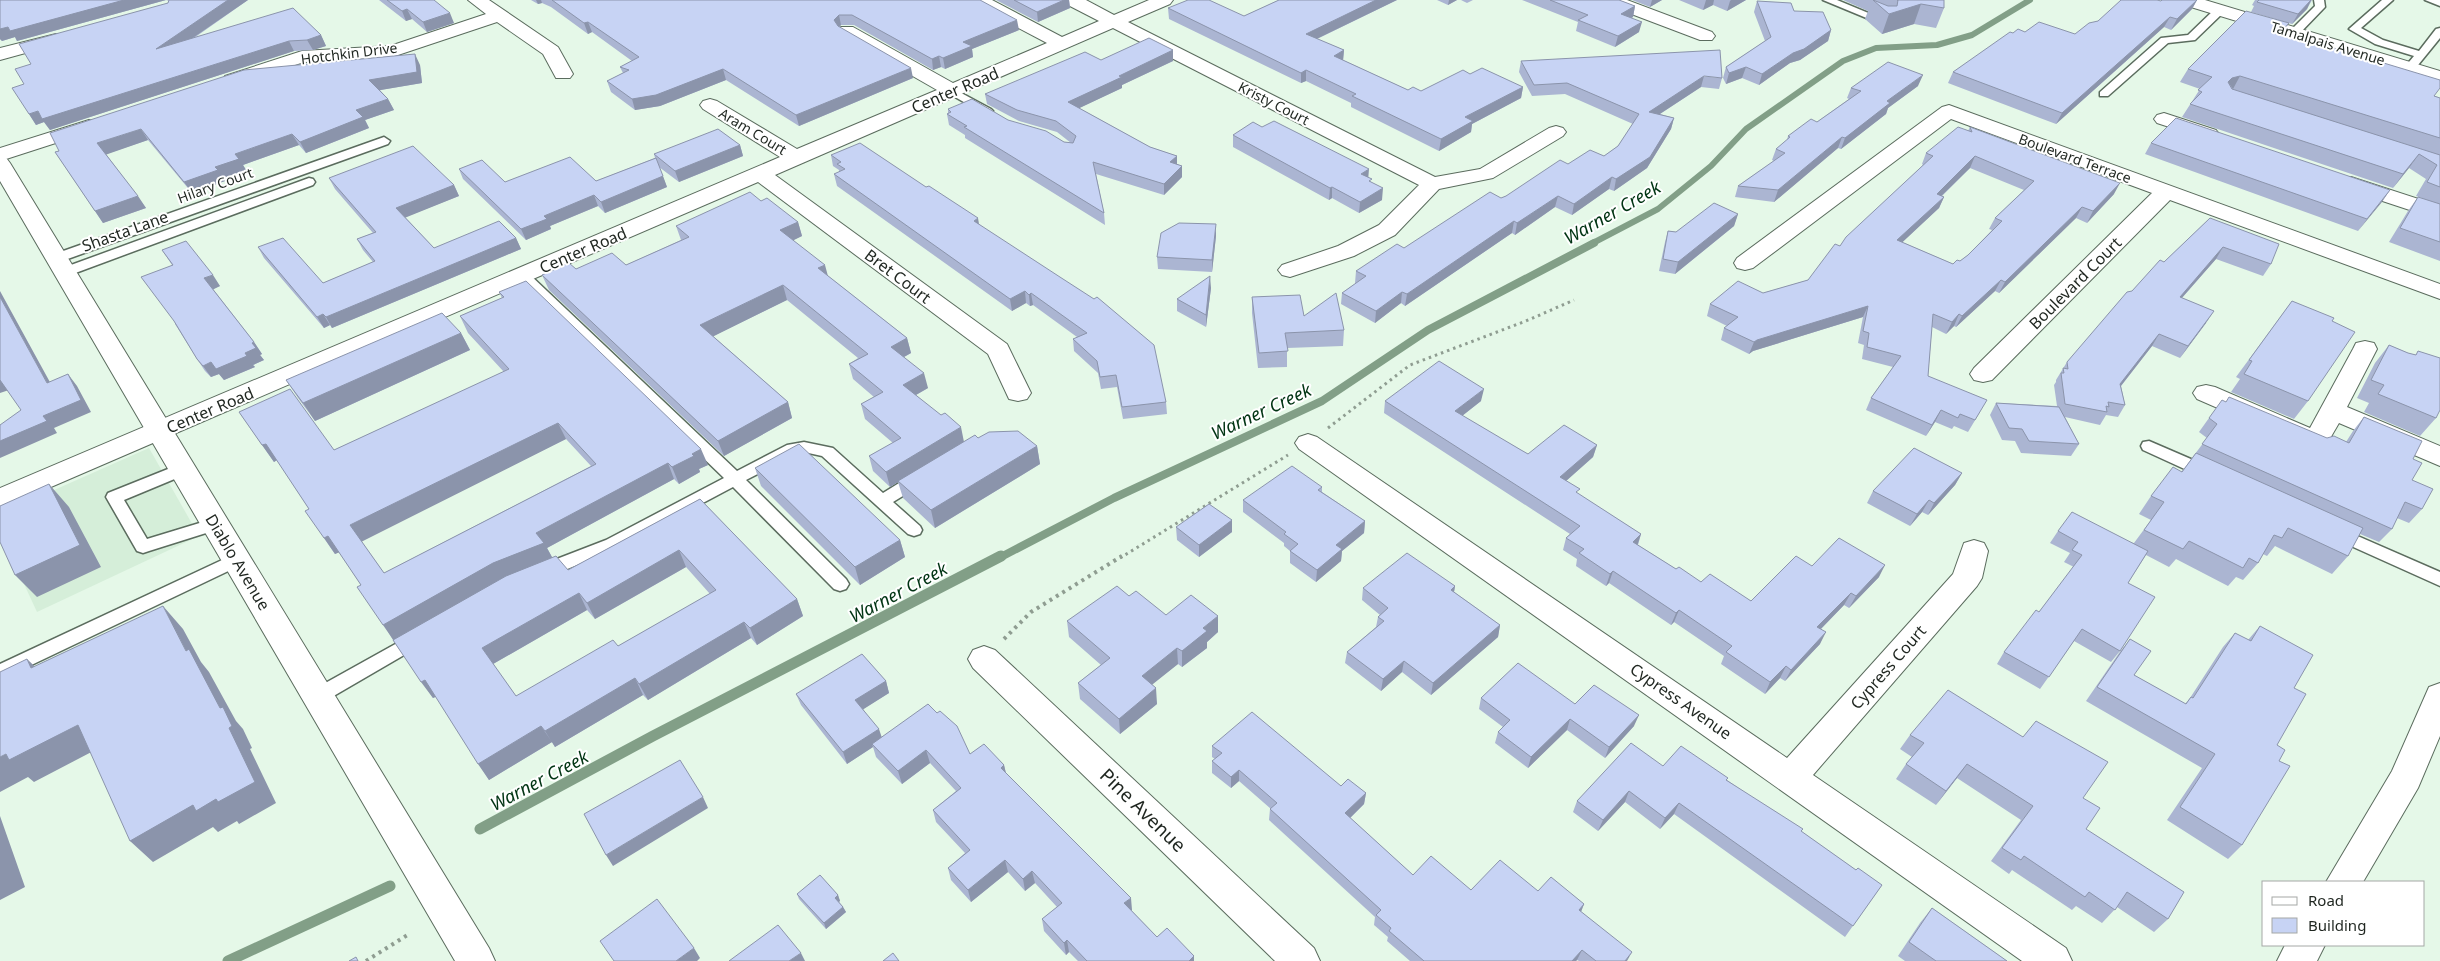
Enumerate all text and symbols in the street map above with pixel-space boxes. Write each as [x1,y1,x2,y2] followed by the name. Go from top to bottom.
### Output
[2268,17,2388,69] street label: Tamalpais Avenue
[300,38,399,68] street label: Hotchkin Drive
[908,62,1002,118] street label: Center Road
[1235,77,1313,129] street label: Kristy Court
[716,103,790,159] street label: Aram Court
[2016,129,2134,187] street label: Boulevard Terrace
[175,163,255,207] street label: Hilary Court
[1559,174,1666,249] water label: Warner Creek
[79,205,171,257] street label: Shasta Lane
[536,222,630,278] street label: Center Road
[2024,232,2126,334] street label: Boulevard Court
[860,244,936,308] street label: Bret Court
[1207,377,1316,445] water label: Warner Creek
[163,382,257,438] street label: Center Road
[201,510,275,614] street label: Diablo Avenue
[845,556,952,628] water label: Warner Creek
[1845,620,1931,714] street label: Cypress Court
[1626,658,1736,744] street label: Cypress Avenue
[486,744,593,816] water label: Warner Creek
[1094,762,1192,858] street label: Pine Avenue
[2262,881,2425,946] legend
[2308,890,2344,910] text: Road
[2308,915,2366,935] text: Building

